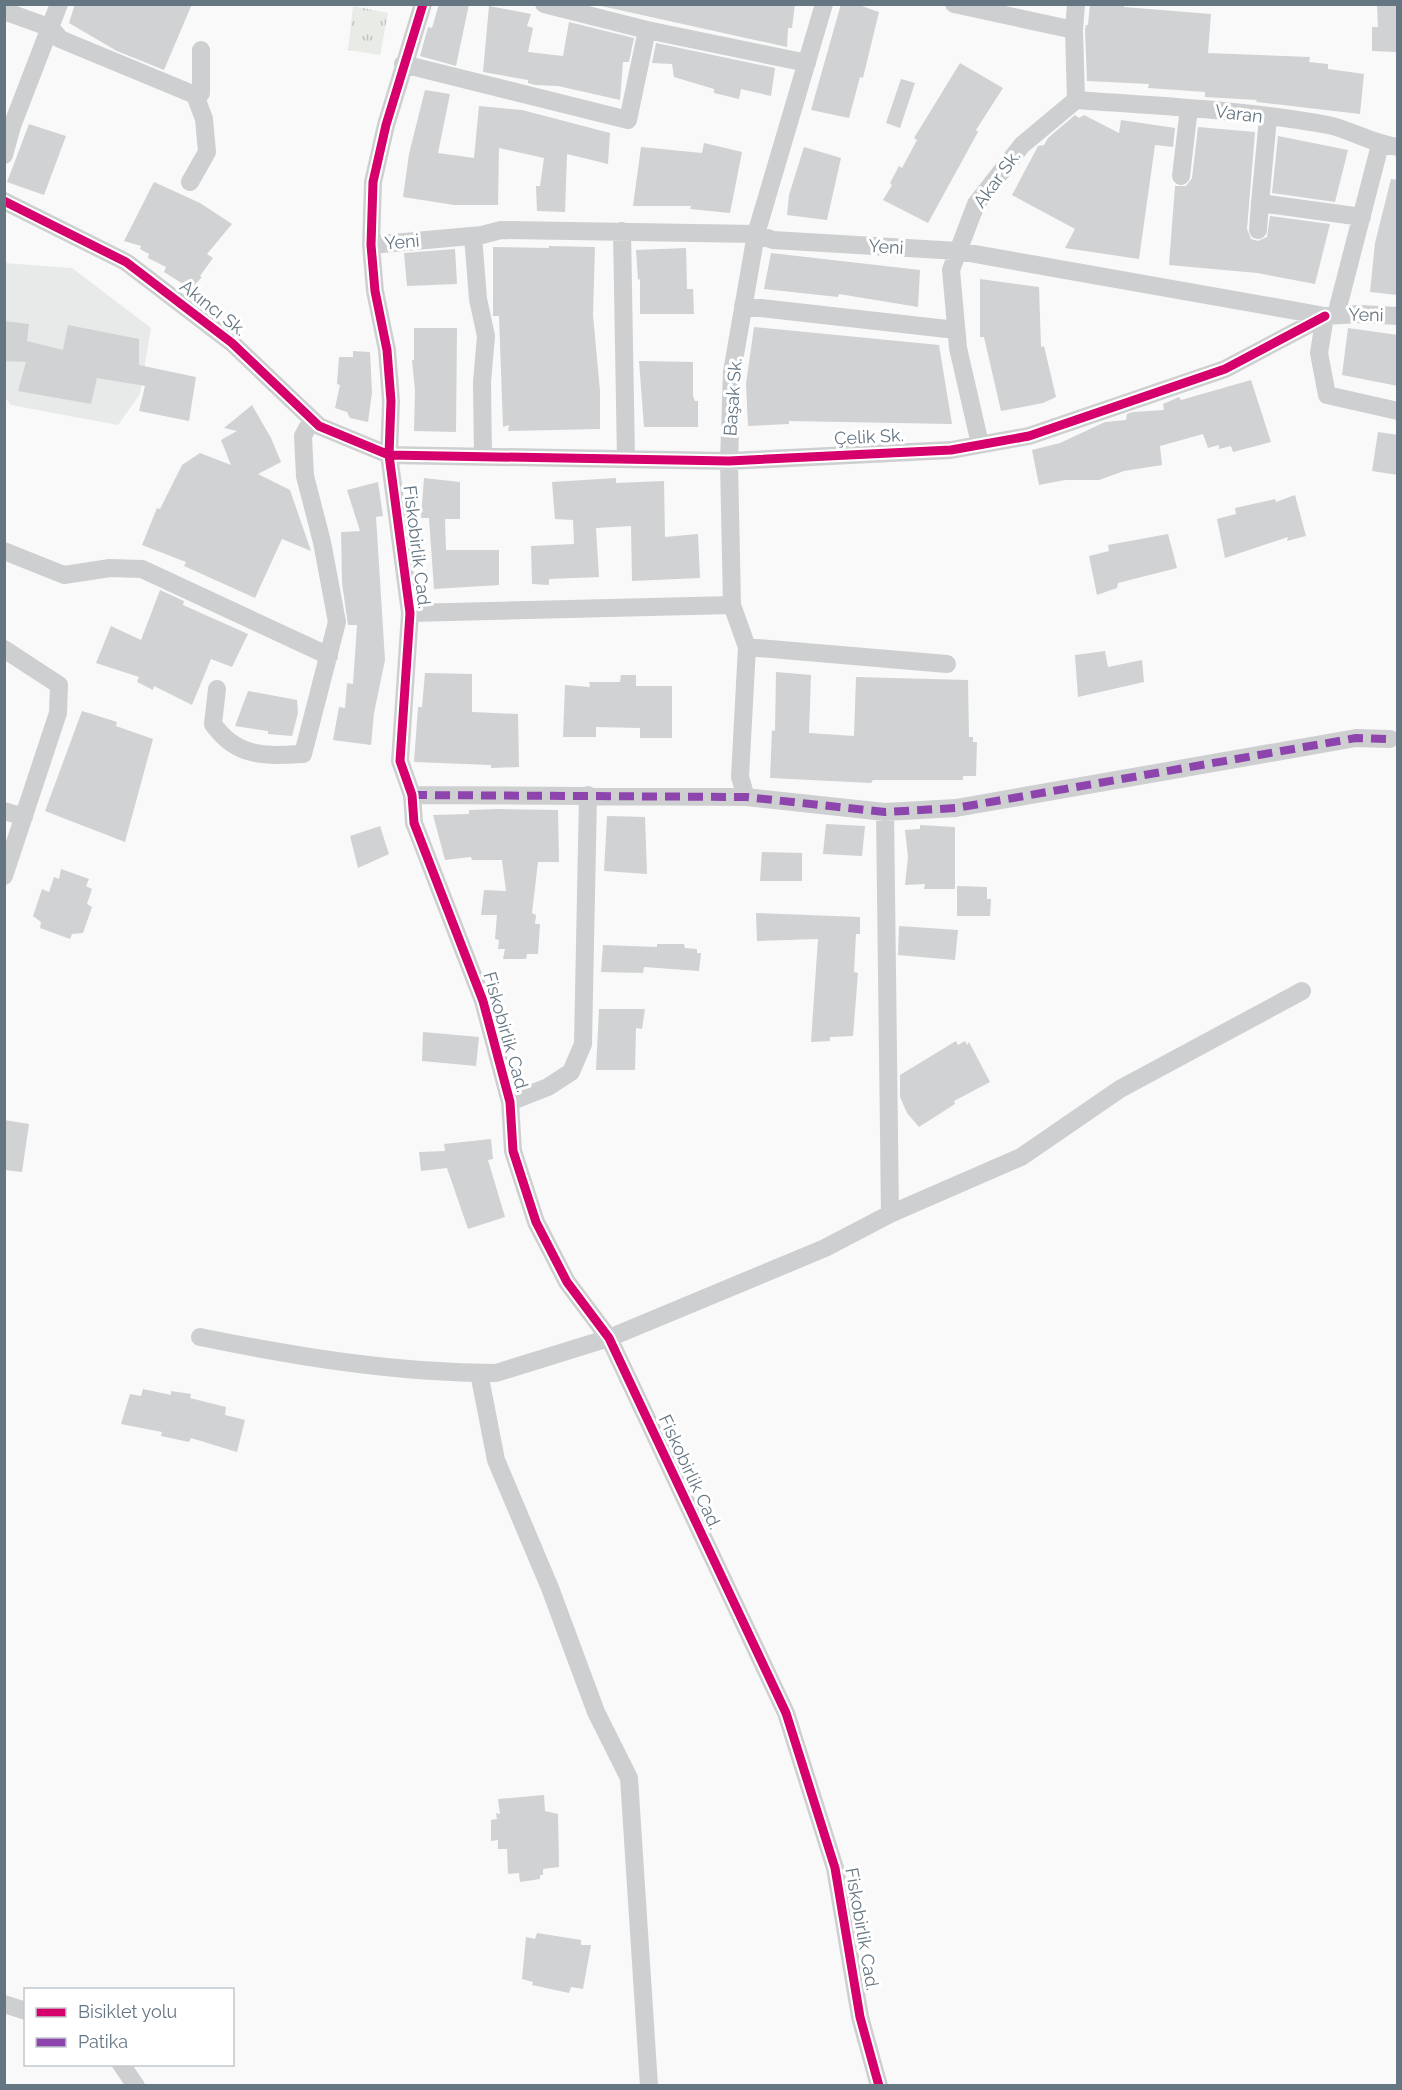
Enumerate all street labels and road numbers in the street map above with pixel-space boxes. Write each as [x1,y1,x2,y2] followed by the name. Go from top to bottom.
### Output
[1214,100,1264,127] street label: Varan
[969,146,1024,212] street label: Akar Sk.
[384,230,420,253] street label: Yeni
[868,235,904,258] street label: Yeni
[176,275,251,340] street label: Akıncı Sk.
[1348,304,1384,325] street label: Yeni
[719,357,746,437] street label: Başak Sk.
[834,424,904,449] street label: Çelik Sk.
[400,484,435,610] street label: Fiskobirlik Cad.
[479,969,534,1094] street label: Fiskobirlik Cad.
[655,1411,726,1532] street label: Fiskobirlik Cad.
[841,1866,884,1992] street label: Fiskobirlik Cad.

